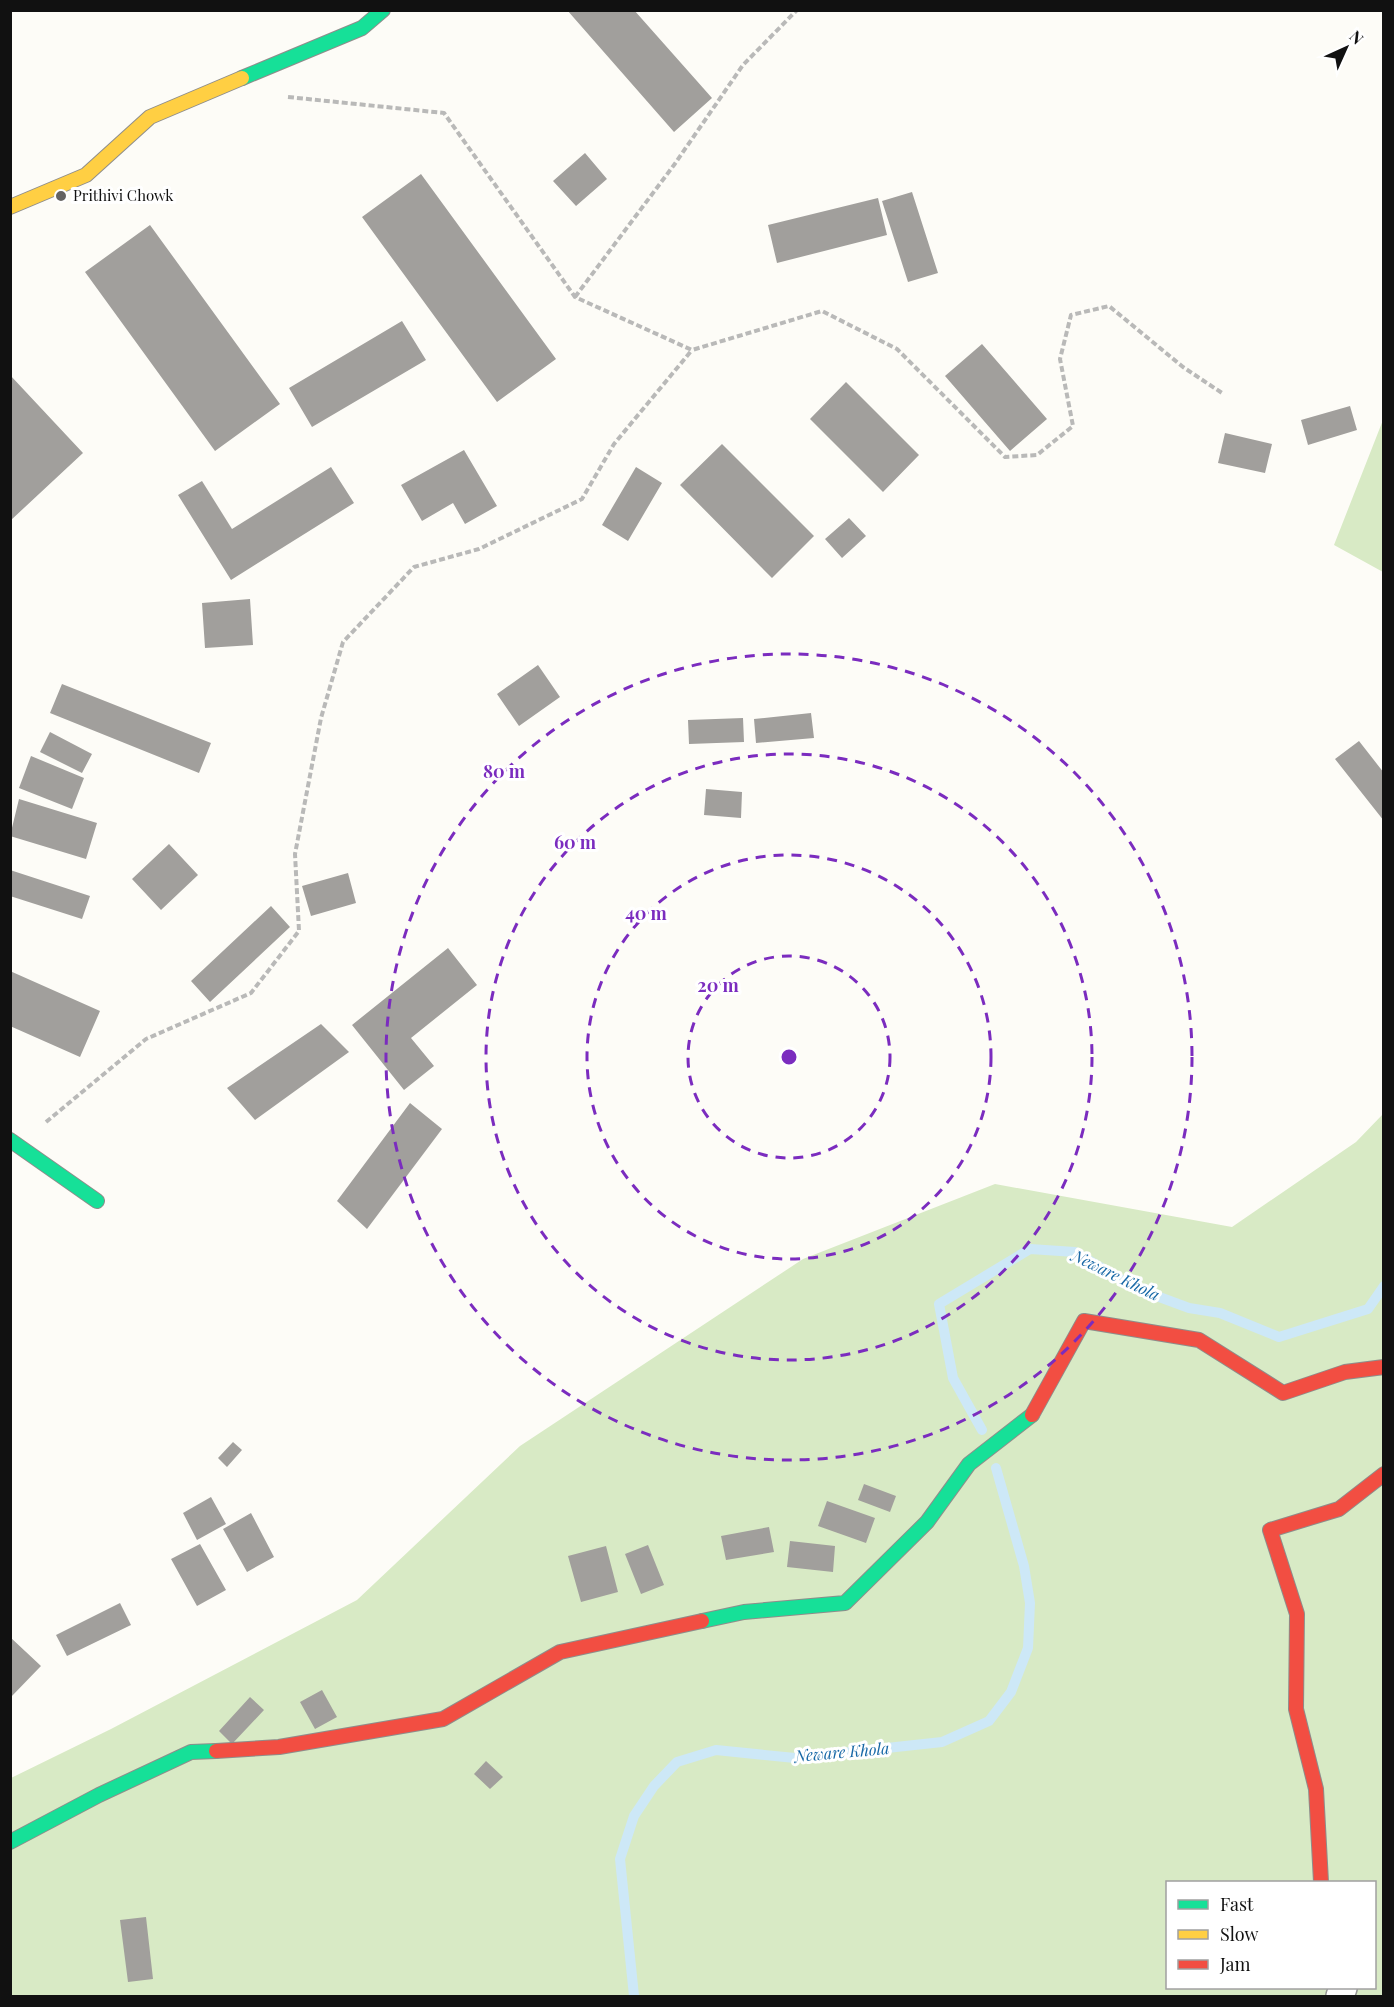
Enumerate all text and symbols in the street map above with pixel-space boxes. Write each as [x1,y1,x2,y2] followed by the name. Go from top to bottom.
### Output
[1316,18,1376,78] north arrow
[1345,26,1369,49] text: N
[73,185,174,205] place label: Prithivi Chowk
[54,189,68,203] marker: Prithivi Chowk
[483,759,526,783] text: 80 m
[554,830,597,854] text: 60 m
[625,901,668,925] text: 40 m
[697,973,739,997] text: 20 m
[779,1047,799,1067] centre of rings
[1067,1243,1163,1305] water label: Neware Khola
[792,1737,890,1766] water label: Neware Khola
[1166,1881,1376,1989] legend
[1220,1892,1254,1916] text: Fast
[1220,1922,1258,1946] text: Slow
[1219,1952,1250,1976] text: Jam

